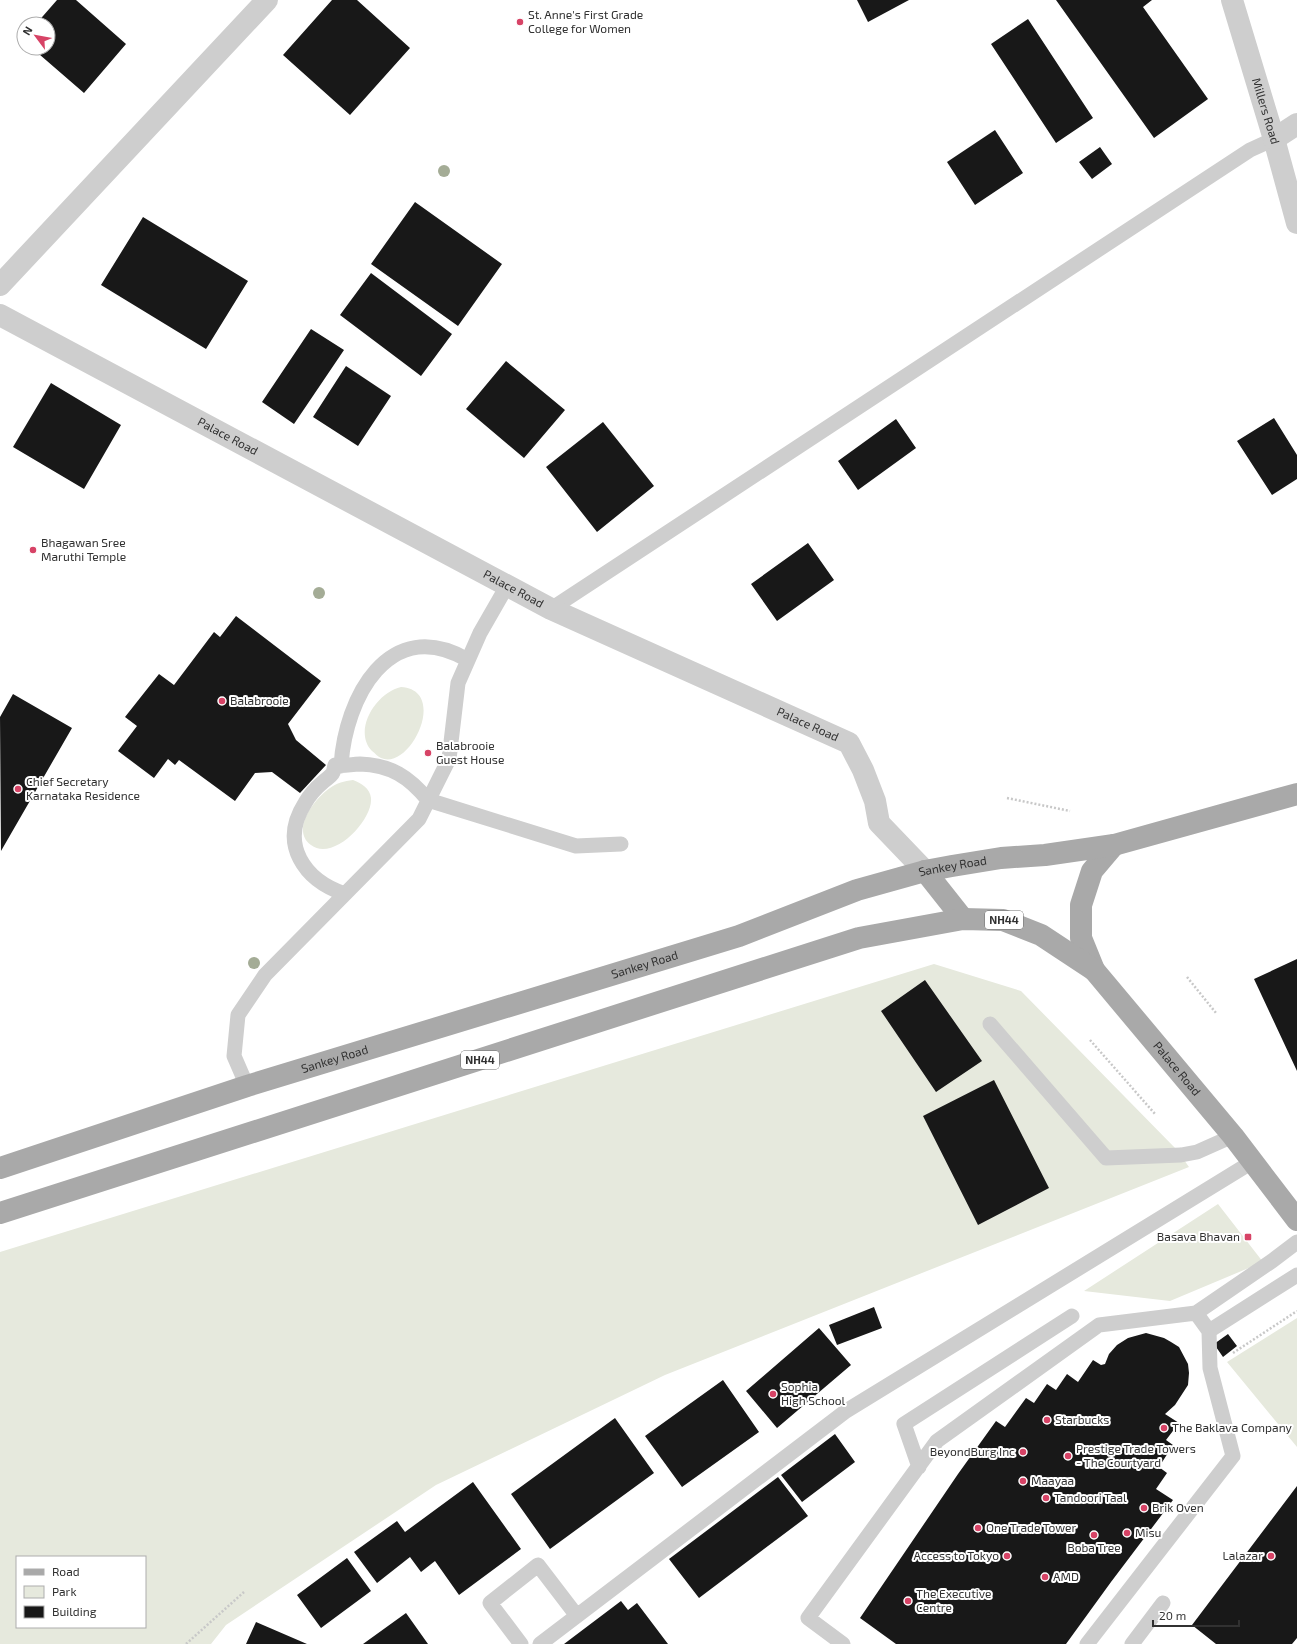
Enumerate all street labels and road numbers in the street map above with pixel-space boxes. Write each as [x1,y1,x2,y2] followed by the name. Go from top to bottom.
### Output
[1250,76,1283,145] street label: Millers Road
[196,414,261,457] street label: Palace Road
[481,566,547,610] street label: Palace Road
[775,704,841,744] street label: Palace Road
[917,852,988,879] street label: Sankey Road
[985,911,1023,929] road number: NH44
[609,947,679,981] street label: Sankey Road
[1151,1038,1204,1098] street label: Palace Road
[299,1042,370,1075] street label: Sankey Road
[461,1051,499,1069] road number: NH44

